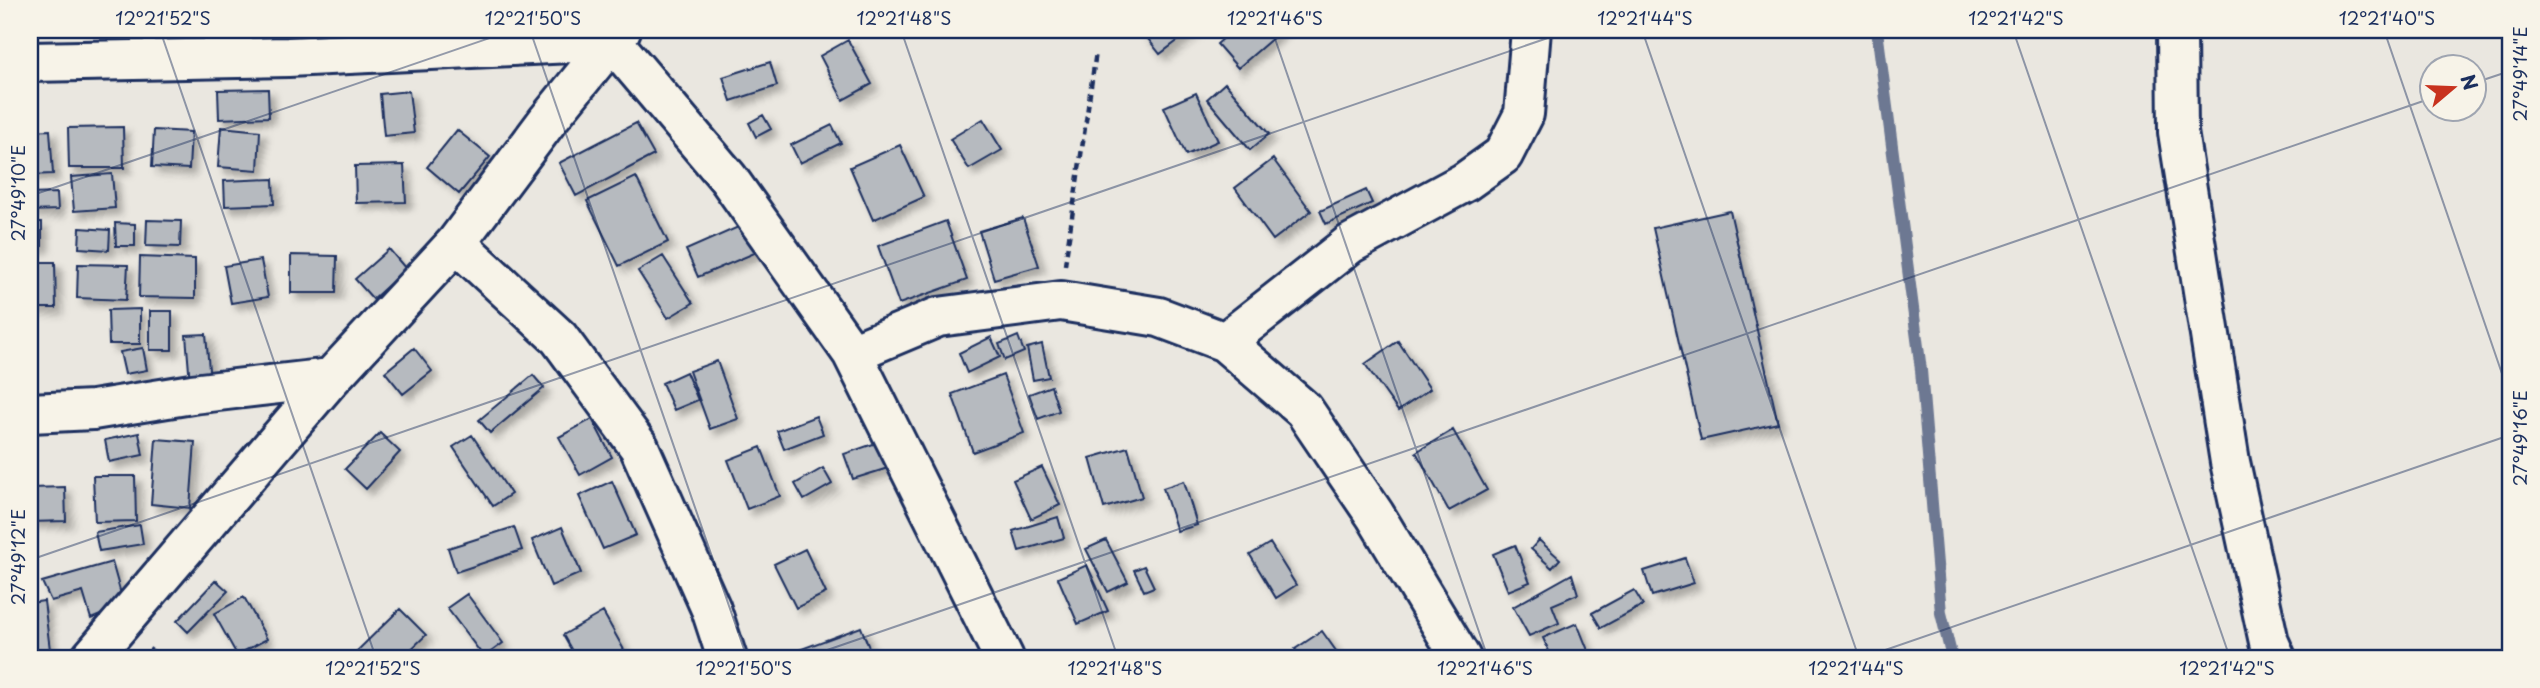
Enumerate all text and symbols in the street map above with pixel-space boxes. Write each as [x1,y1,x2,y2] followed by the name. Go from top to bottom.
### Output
[115,4,211,31] text: 12°21'52"S
[485,4,581,31] text: 12°21'50"S
[857,4,952,31] text: 12°21'48"S
[1227,4,1323,31] text: 12°21'46"S
[1597,4,1693,31] text: 12°21'44"S
[1968,4,2064,31] text: 12°21'42"S
[2339,4,2435,31] text: 12°21'40"S
[2506,26,2533,122] text: 27°49'14"E
[2418,52,2488,122] north arrow
[2454,70,2486,94] text: N
[4,145,31,241] text: 27°49'10"E
[2506,390,2533,486] text: 27°49'16"E
[4,509,31,605] text: 27°49'12"E
[325,654,421,681] text: 12°21'52"S
[696,654,792,681] text: 12°21'50"S
[1068,654,1163,681] text: 12°21'48"S
[1437,654,1533,681] text: 12°21'46"S
[1808,654,1904,681] text: 12°21'44"S
[2179,654,2275,681] text: 12°21'42"S

